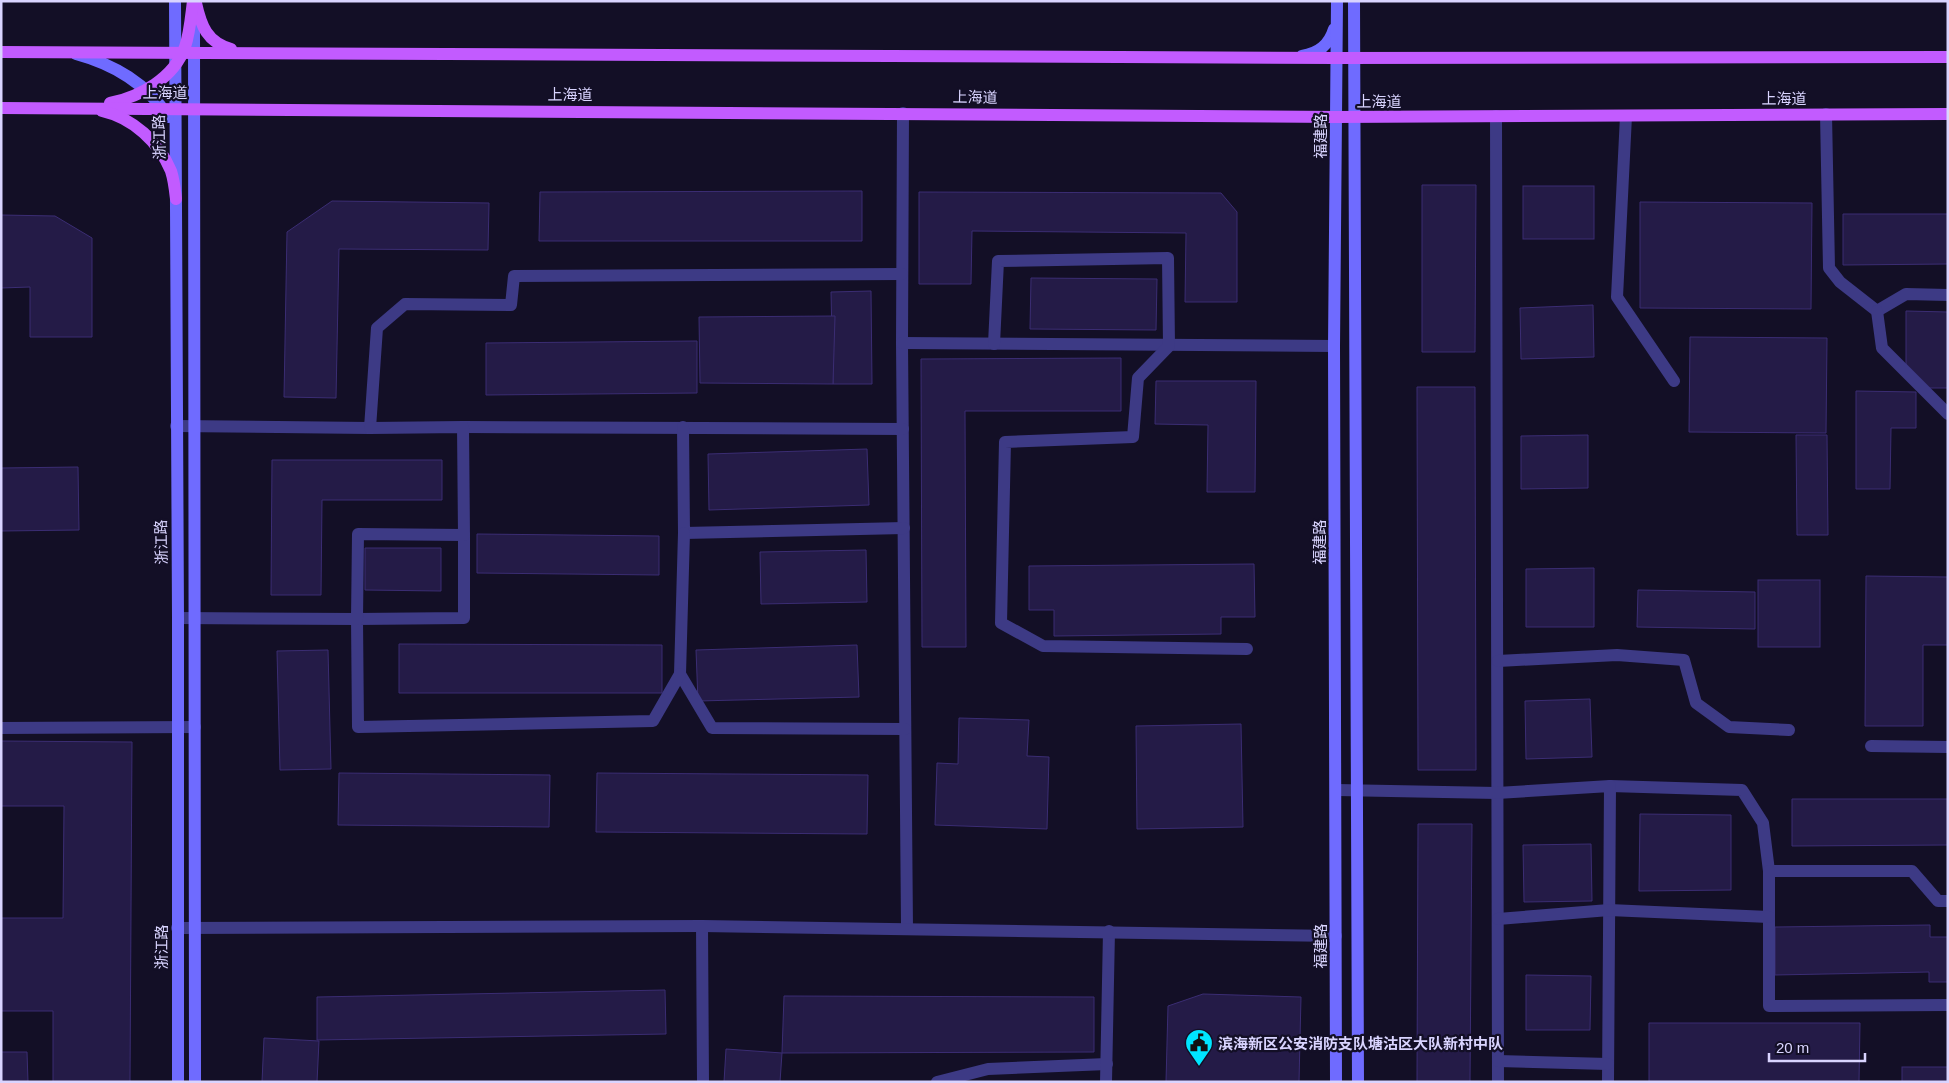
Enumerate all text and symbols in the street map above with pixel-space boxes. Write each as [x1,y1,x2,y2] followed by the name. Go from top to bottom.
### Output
[142,84,188,101] street label: 上海道
[547,86,593,103] street label: 上海道
[952,88,998,106] street label: 上海道
[1761,90,1807,107] street label: 上海道
[1356,93,1402,110] street label: 上海道
[1312,113,1329,159] street label: 福建路
[150,114,168,160] street label: 浙江路
[152,519,170,565] street label: 浙江路
[1311,519,1328,565] street label: 福建路
[1312,923,1329,969] street label: 福建路
[153,924,170,970] street label: 浙江路
[1184,1028,1214,1067] public building icon: 滨海新区公安消防支队塘沽区大队新村中队
[1769,1030,1865,1062] scale bar
[1218,1035,1503,1052] place label: 滨海新区公安消防支队塘沽区大队新村中队
[1776,1039,1809,1056] text: 20 m

